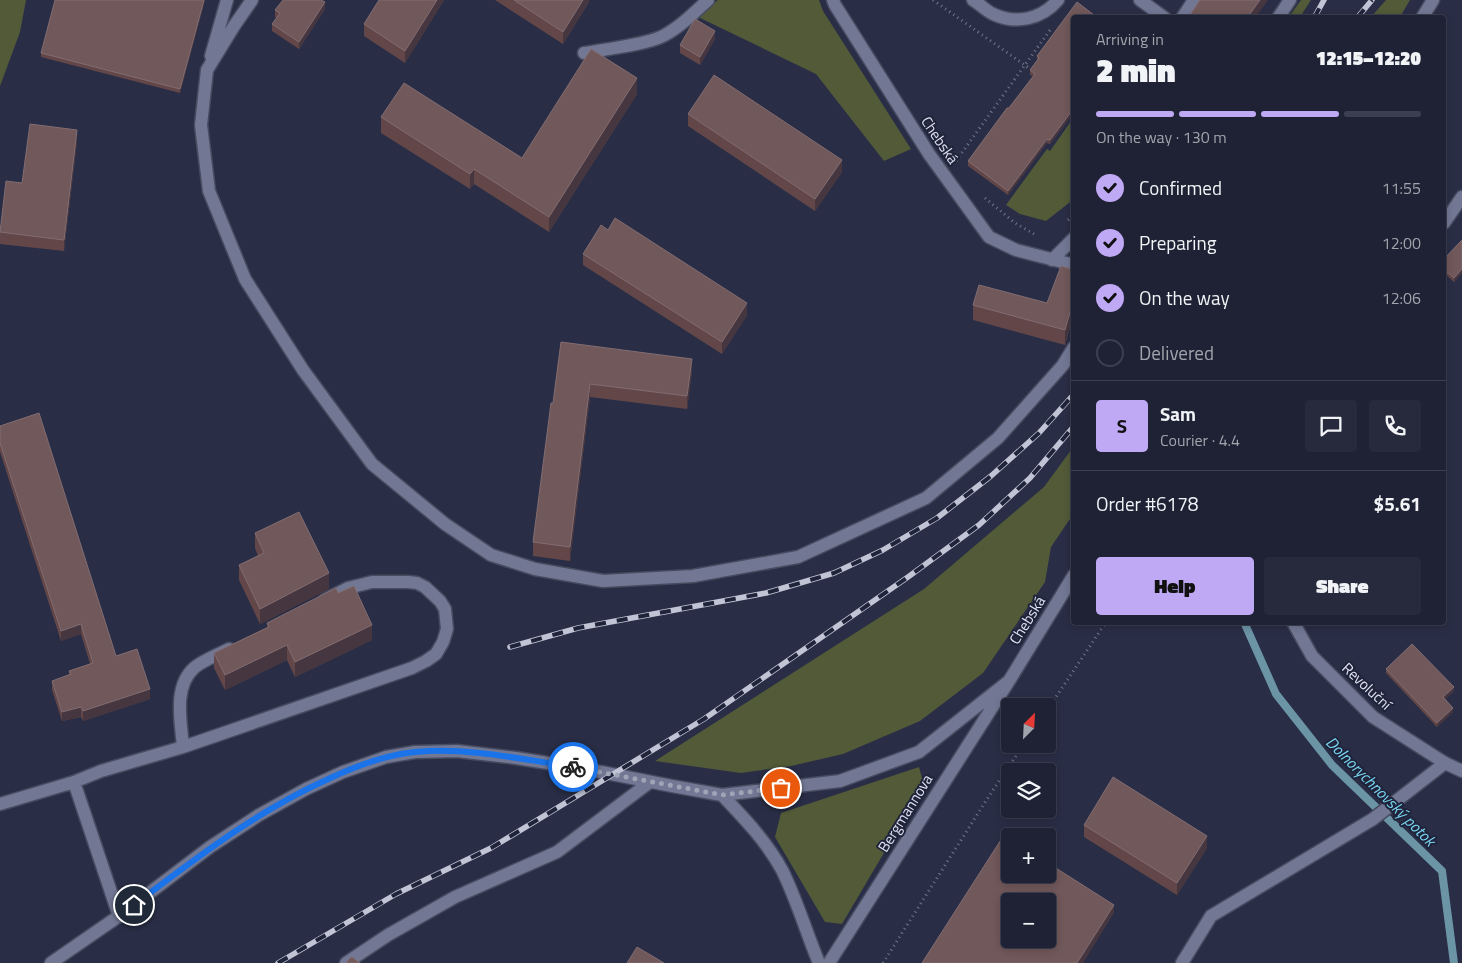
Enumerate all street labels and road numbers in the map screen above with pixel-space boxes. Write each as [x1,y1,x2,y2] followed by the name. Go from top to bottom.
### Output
[916,111,965,169] street label: Chebská
[1003,591,1051,649] street label: Chebská
[1337,657,1398,716] street label: Revoluční
[872,769,938,856] street label: Bergmannova

